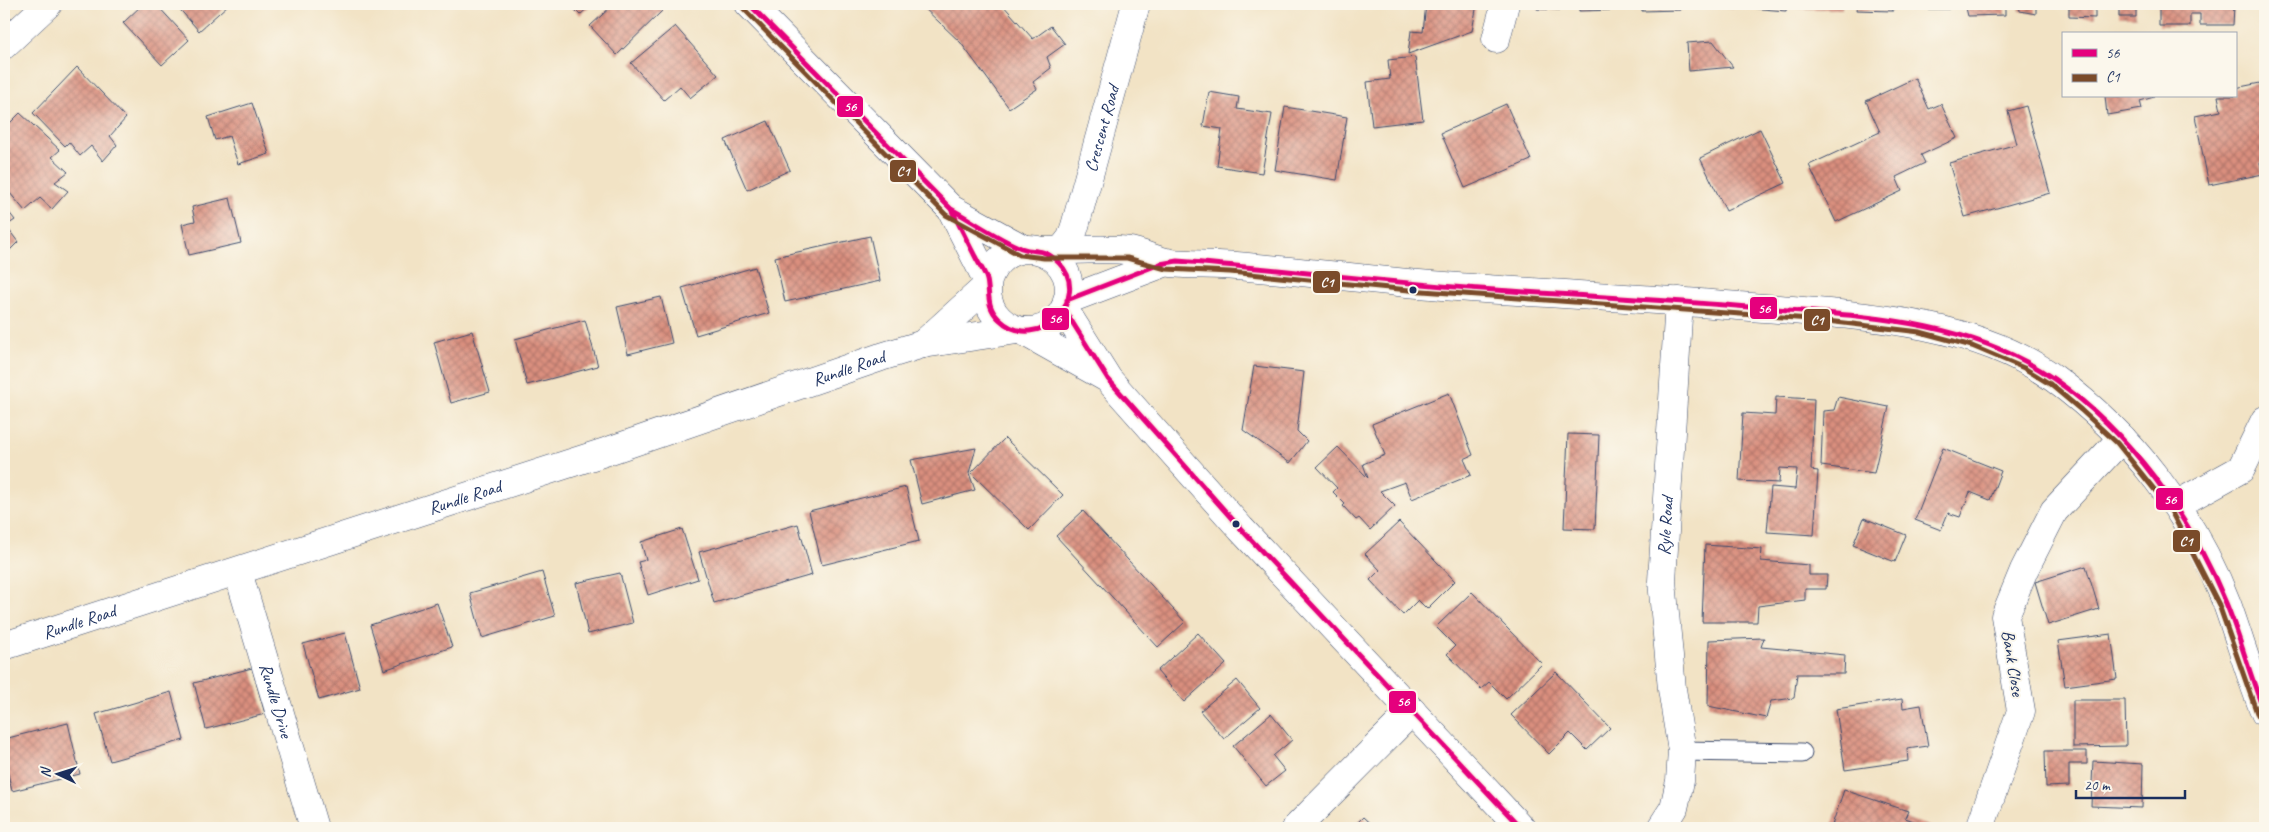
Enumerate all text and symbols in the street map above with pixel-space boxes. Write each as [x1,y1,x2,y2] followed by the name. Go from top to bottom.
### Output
[2062,32,2236,98] legend
[2106,44,2121,63] text: 56
[2106,68,2121,87] text: C1
[1079,80,1125,174] street label: Crescent Road
[836,95,864,118] line badge: 56
[844,98,858,115] text: 56
[889,159,917,183] line badge: C1
[897,163,911,180] text: C1
[1312,270,1341,294] line badge: C1
[1321,274,1335,291] text: C1
[1408,285,1418,295] unlabelled marker
[1749,296,1778,320] line badge: 56
[1758,300,1772,317] text: 56
[1041,307,1070,331] line badge: 56
[1803,308,1831,332] line badge: C1
[1049,310,1063,327] text: 56
[1811,312,1825,329] text: C1
[809,345,890,391] street label: Rundle Road
[425,474,506,519] street label: Rundle Road
[2155,487,2184,511] line badge: 56
[2164,491,2178,508] text: 56
[1653,493,1678,556] street label: Ryle Road
[1231,519,1241,529] unlabelled marker
[2172,529,2201,553] line badge: C1
[2180,533,2194,550] text: C1
[40,599,121,644] street label: Rundle Road
[1997,629,2029,699] street label: Bank Close
[255,661,298,741] street label: Rundle Drive
[1388,690,1417,714] line badge: 56
[1397,693,1411,710] text: 56
[32,750,82,800] north arrow
[37,766,54,778] text: N
[2076,767,2185,799] scale bar
[2084,776,2111,795] text: 20 m

